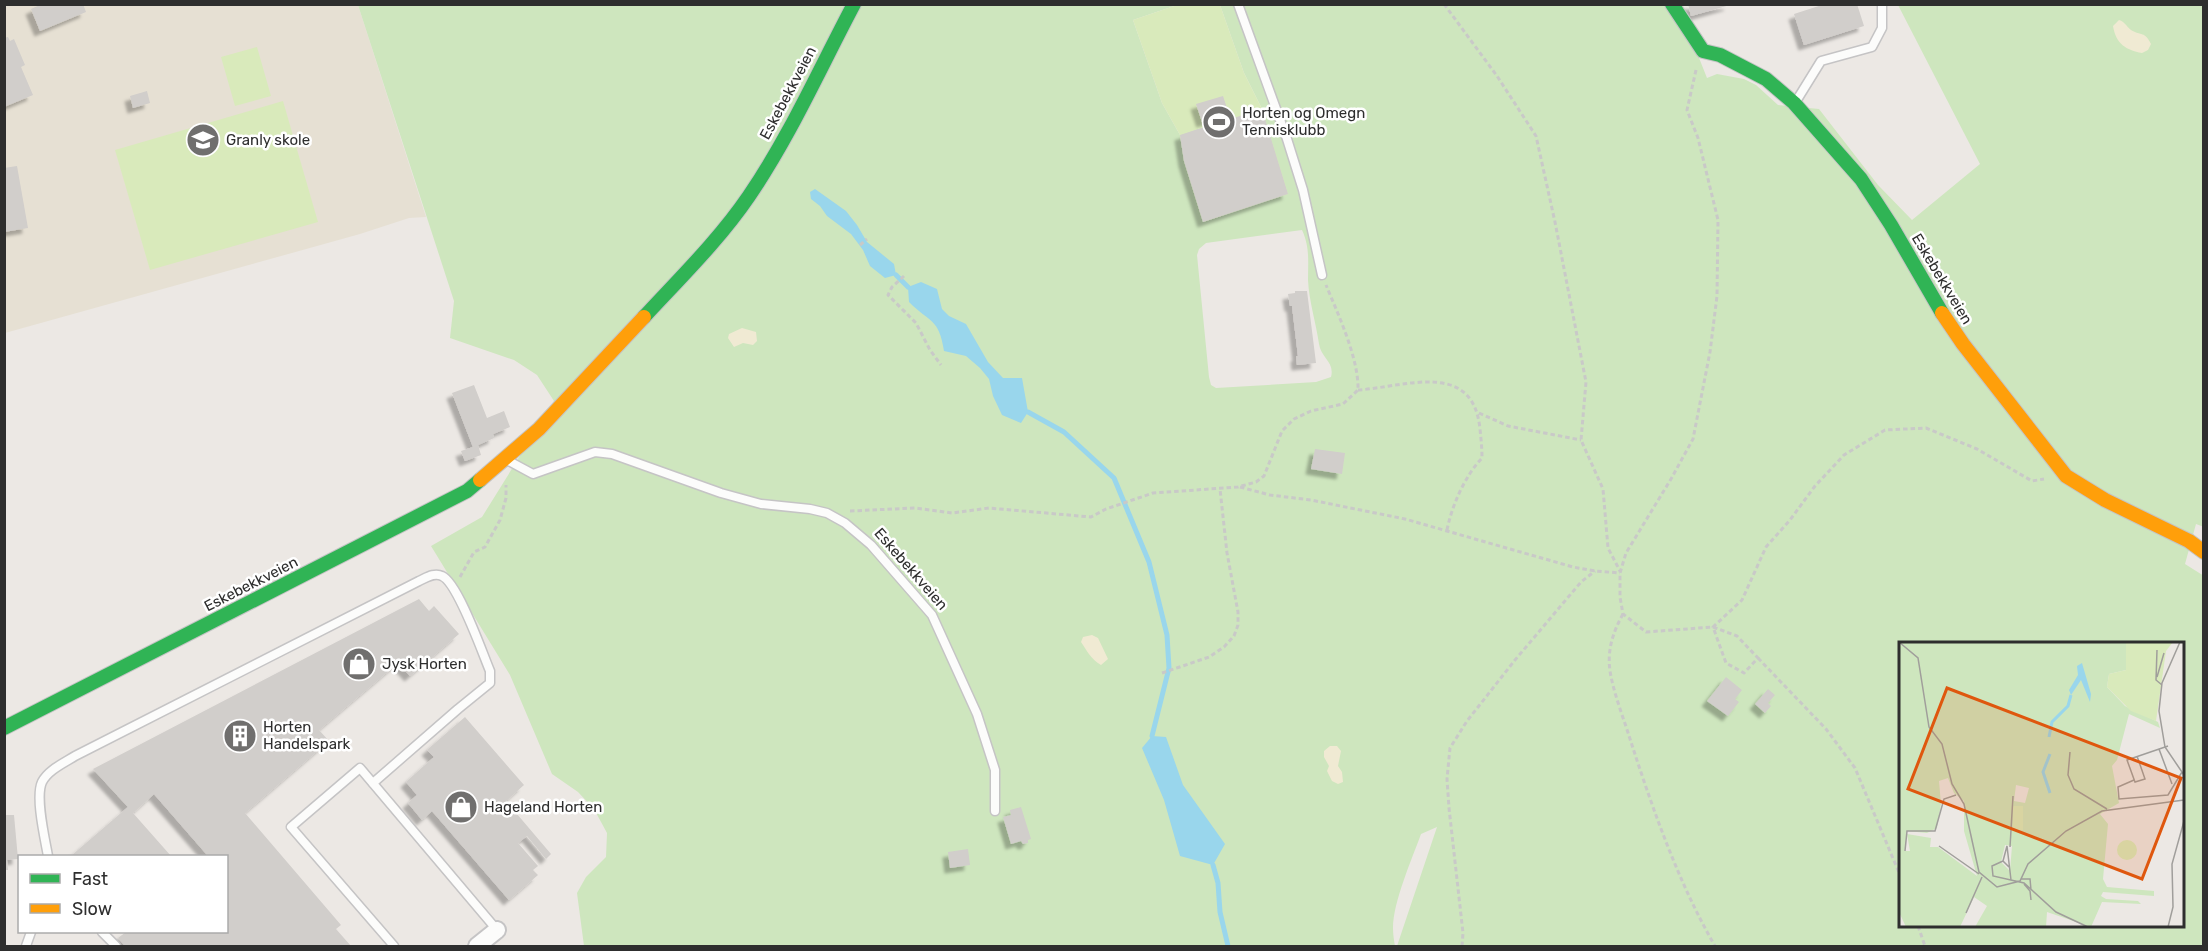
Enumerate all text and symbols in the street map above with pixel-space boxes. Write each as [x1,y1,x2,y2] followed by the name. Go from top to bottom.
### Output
[756,43,820,143] street label: Eskebekkveien
[1201,104,1237,140] sports icon: Horten og Omegn Tennisklubb
[1242,104,1365,139] place label: Horten og Omegn Tennisklubb
[185,122,221,158] school or university icon: Granly skole
[226,131,310,149] place label: Granly skole
[1908,230,1976,328] street label: Eskebekkveien
[870,524,952,614] street label: Eskebekkveien
[201,553,301,615] street label: Eskebekkveien
[1899,642,2184,927] inset map
[341,646,377,682] shop icon: Jysk Horten
[382,655,467,673] place label: Jysk Horten
[222,718,258,754] building icon: Horten Handelspark
[263,718,351,753] place label: Horten Handelspark
[443,789,479,825] shop icon: Hageland Horten
[484,798,602,816] place label: Hageland Horten
[18,855,228,933] legend
[72,868,108,890] text: Fast
[72,898,112,920] text: Slow

